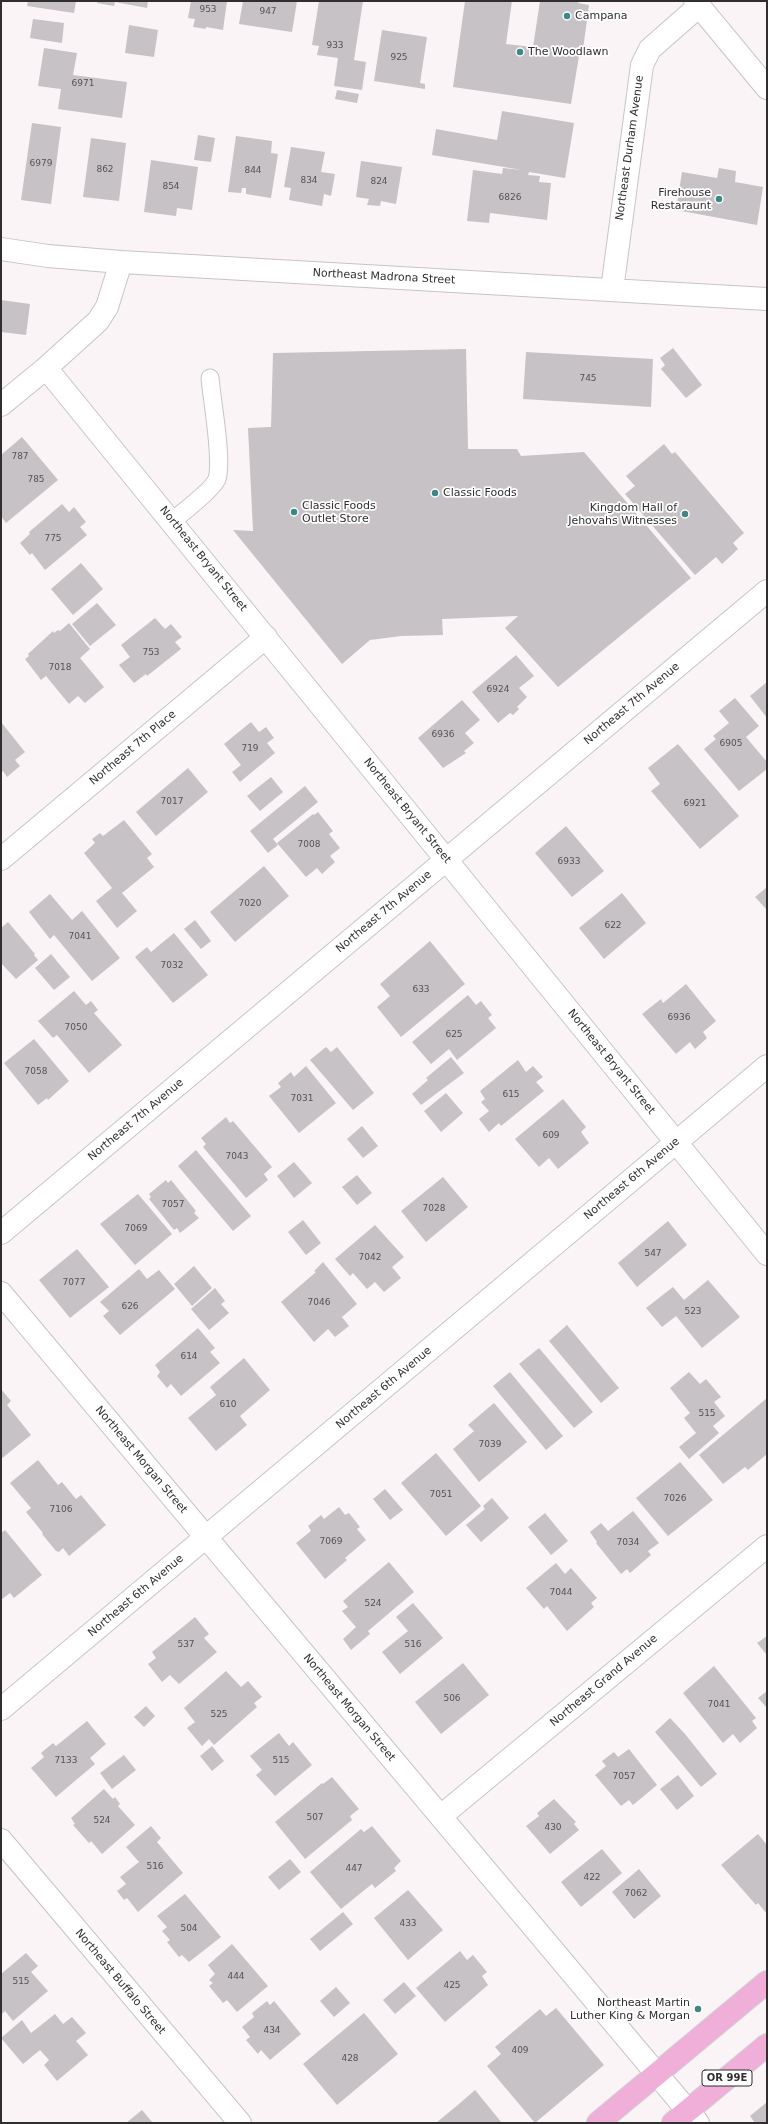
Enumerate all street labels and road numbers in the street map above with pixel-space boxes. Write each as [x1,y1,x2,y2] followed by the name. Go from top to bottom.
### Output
[613,75,647,221] street label: Northeast Durham Avenue
[312,267,456,287] street label: Northeast Madrona Street
[157,504,249,614] street label: Northeast Bryant Street
[582,660,682,748] street label: Northeast 7th Avenue
[87,708,179,788] street label: Northeast 7th Place
[361,756,453,866] street label: Northeast Bryant Street
[334,868,434,956] street label: Northeast 7th Avenue
[565,1007,657,1117] street label: Northeast Bryant Street
[86,1076,186,1164] street label: Northeast 7th Avenue
[582,1135,682,1223] street label: Northeast 6th Avenue
[334,1344,434,1432] street label: Northeast 6th Avenue
[92,1404,190,1516] street label: Northeast Morgan Street
[86,1552,186,1640] street label: Northeast 6th Avenue
[548,1632,660,1730] street label: Northeast Grand Avenue
[300,1652,398,1764] street label: Northeast Morgan Street
[72,1927,168,2037] street label: Northeast Buffalo Street
[702,2070,752,2086] road number: OR 99E

